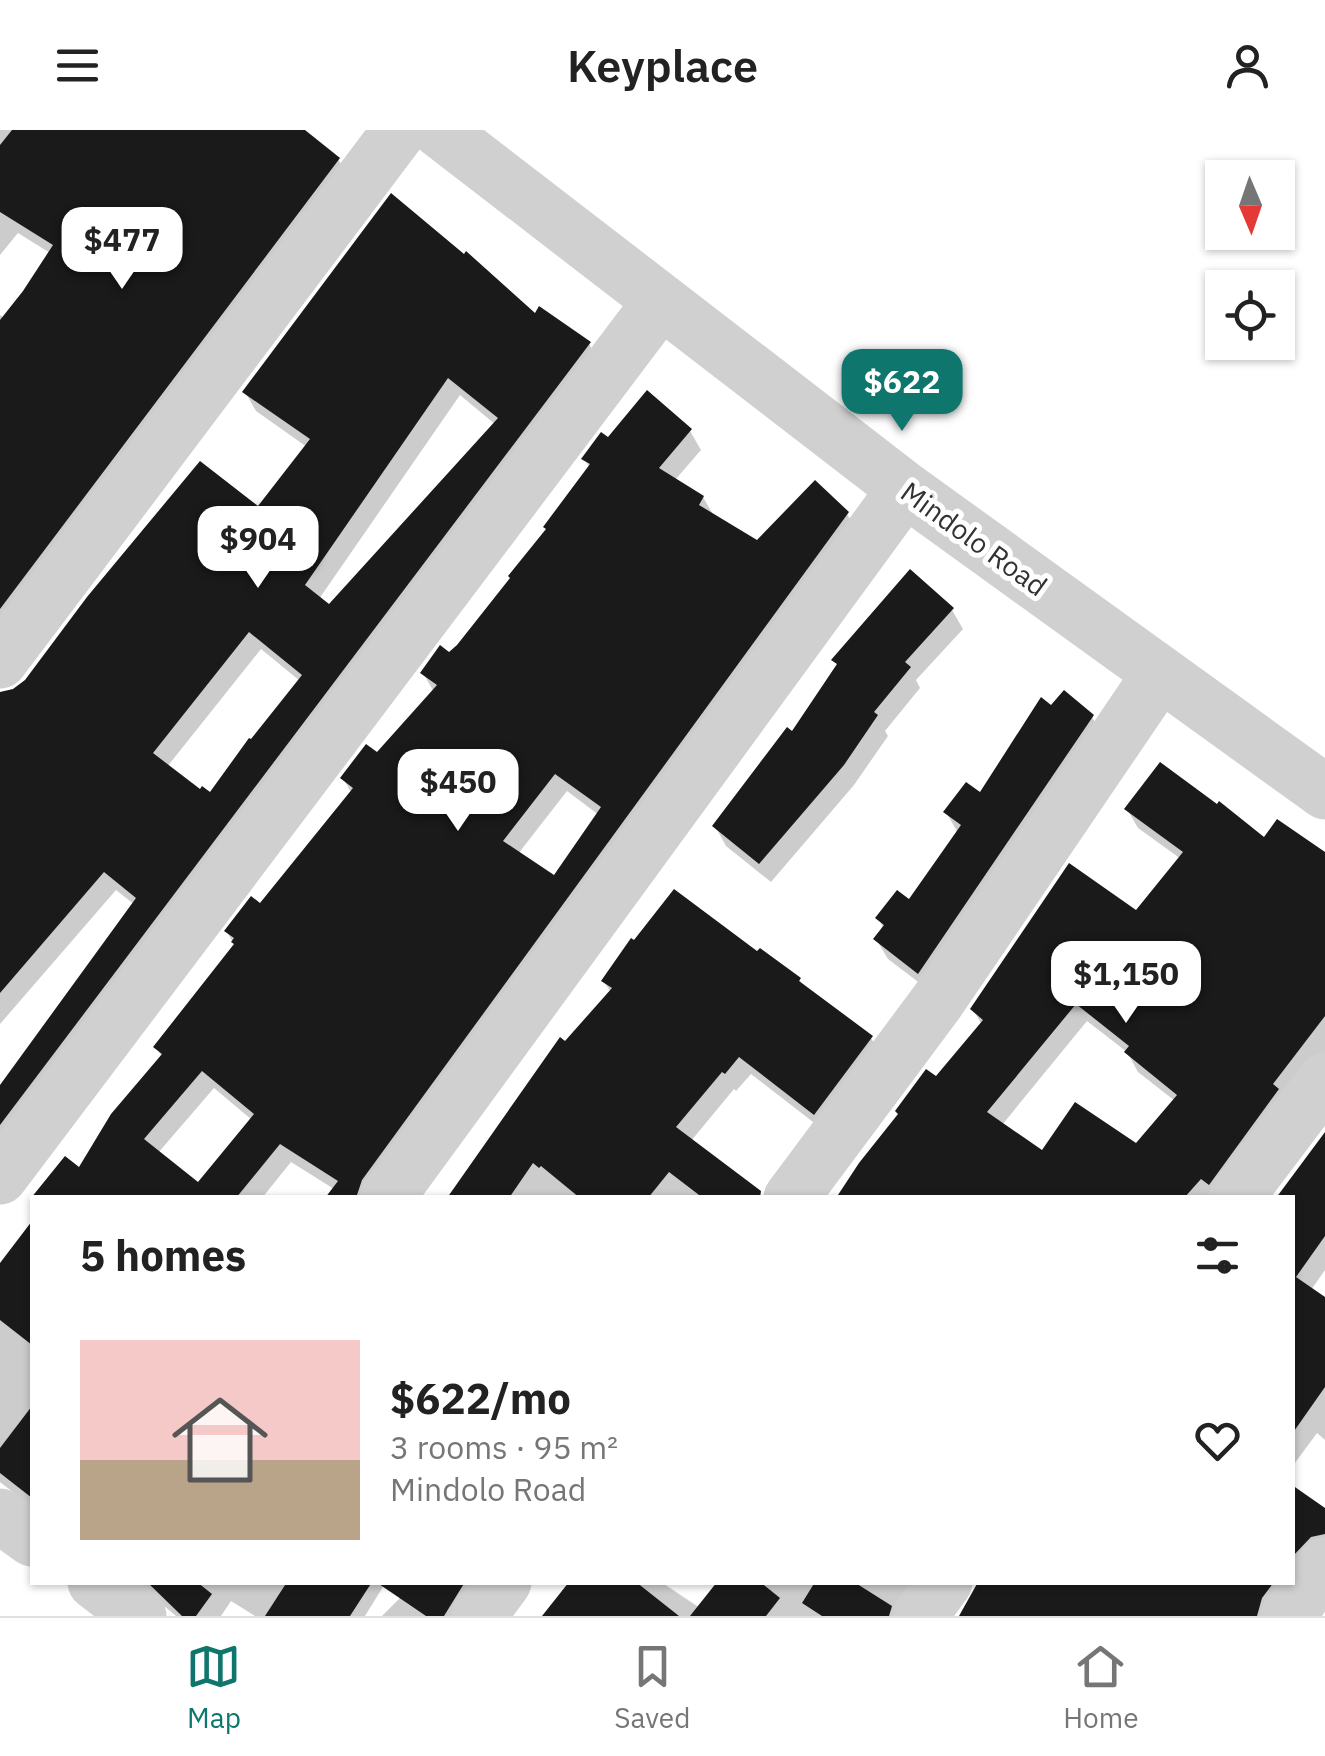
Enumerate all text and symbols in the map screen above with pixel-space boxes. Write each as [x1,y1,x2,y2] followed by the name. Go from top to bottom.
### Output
[567,36,758,94] text: Keyplace
[50,38,105,93] icon: menu
[1220,38,1275,93] icon: person
[1205,160,1295,250] north arrow
[1205,160,1295,360] map controls
[63,207,181,292] pin: $477
[84,218,160,260] text: $477
[1205,270,1295,360] button: locate
[843,349,961,434] pin: $622
[864,360,940,402] text: $622
[894,473,1055,604] street label: Mindolo Road
[199,506,317,591] pin: $904
[220,517,296,559] text: $904
[399,749,517,834] pin: $450
[420,760,496,802] text: $450
[1045,941,1207,1026] pin: $1,150
[1073,952,1179,994] text: $1,150
[80,1228,246,1283] text: 5 homes
[1190,1228,1245,1283] icon: filters
[390,1371,571,1426] text: $622/mo
[160,1380,280,1500] icon: home
[1190,1413,1245,1468] icon: heart
[390,1426,618,1468] text: 3 rooms · 95 m²
[390,1468,586,1510] text: Mindolo Road
[186,1639,241,1736] tab: Map
[614,1639,690,1736] tab: Saved
[1063,1639,1139,1736] tab: Home

